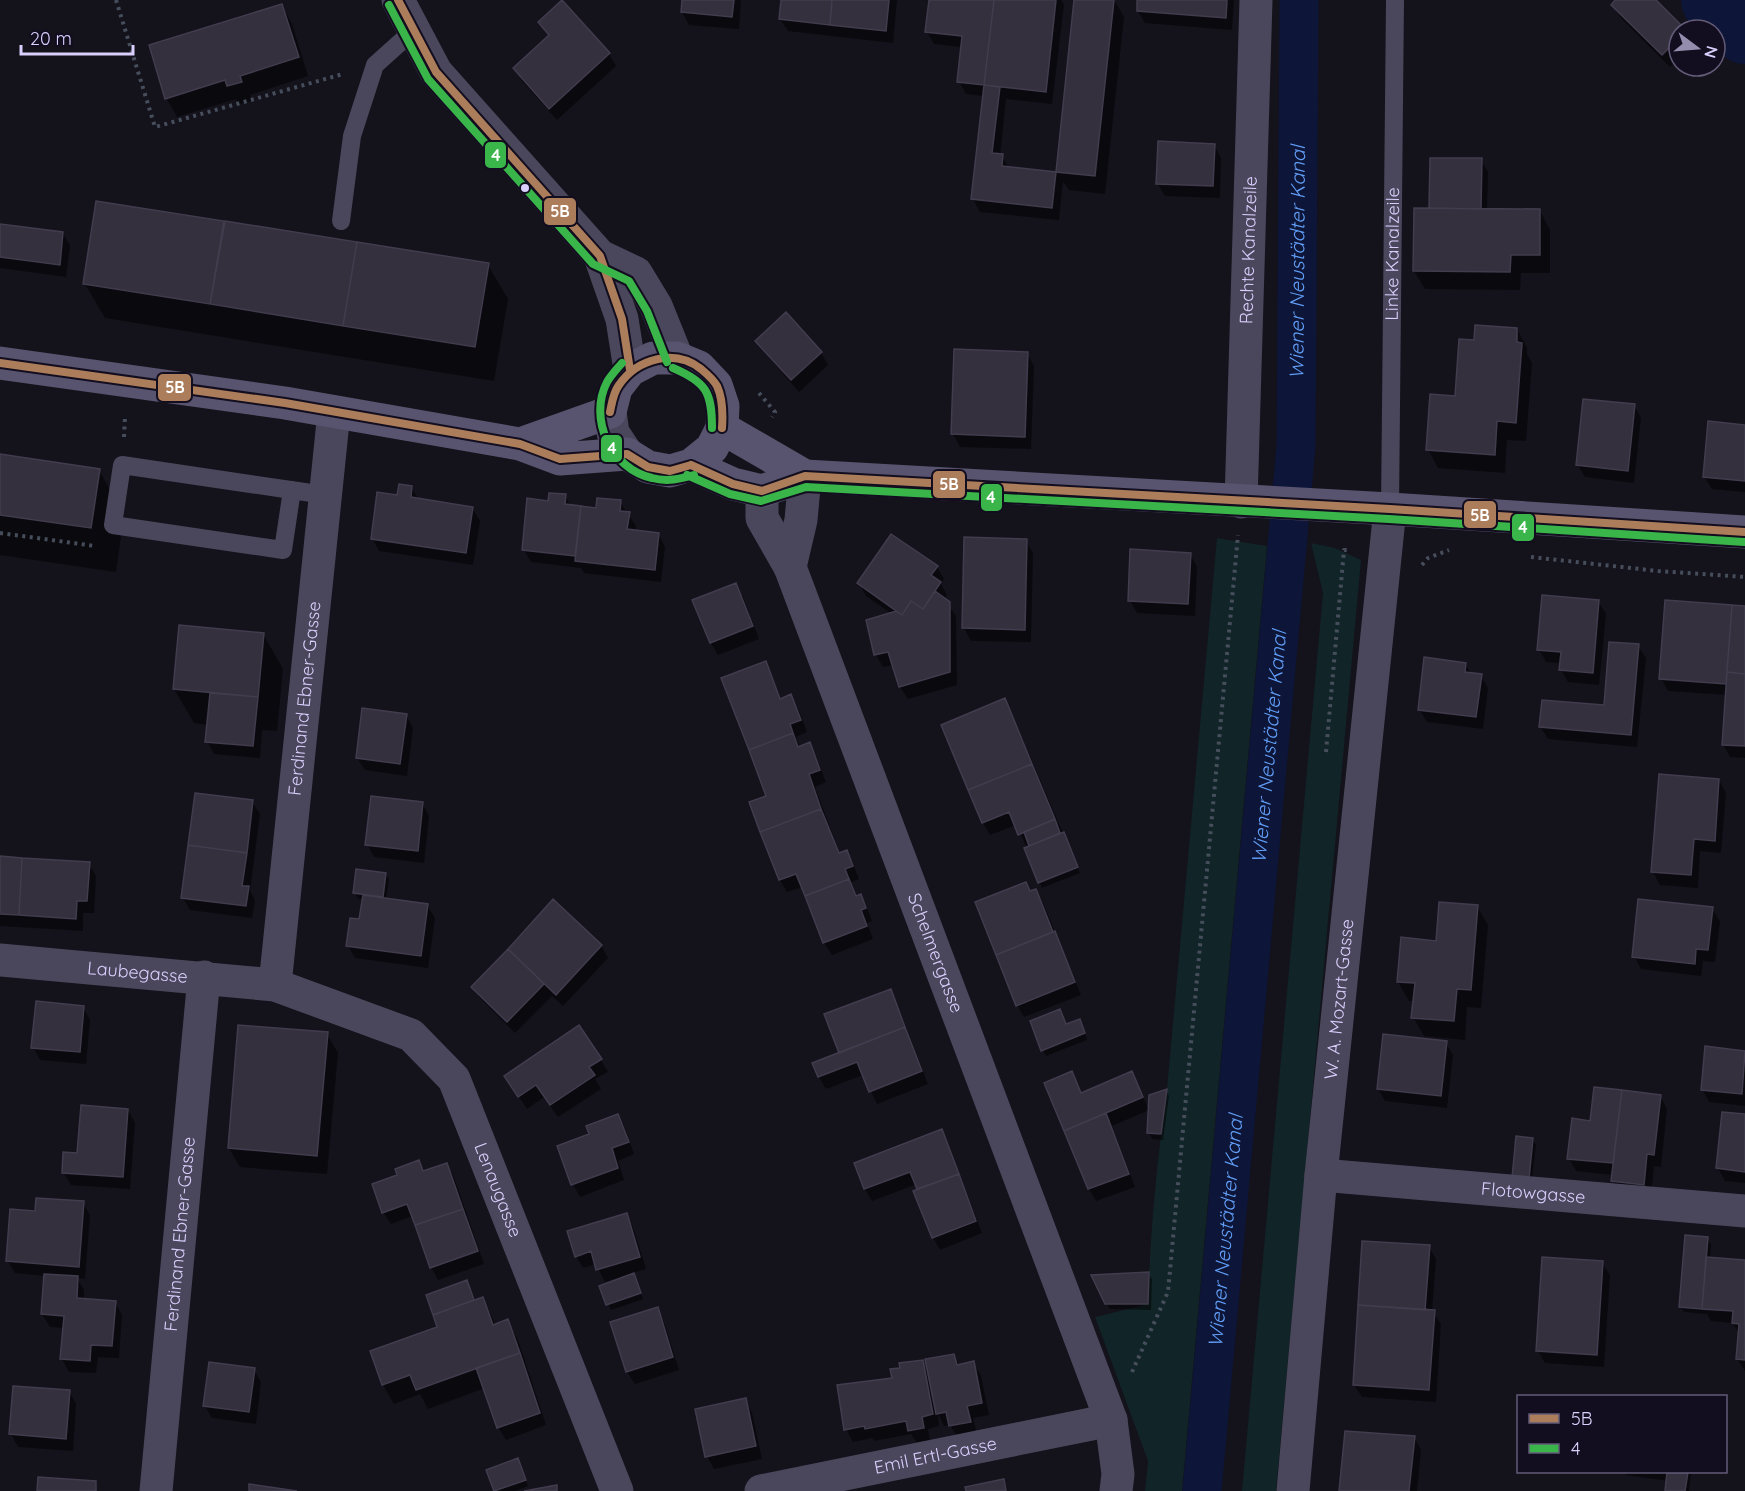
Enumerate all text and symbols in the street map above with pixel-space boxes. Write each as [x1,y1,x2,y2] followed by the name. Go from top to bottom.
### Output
[21,18,134,56] scale bar
[1667,18,1727,78] north arrow
[30,27,72,50] text: 20 m
[1700,44,1723,61] text: N
[484,141,507,169] line badge: 4
[1283,143,1310,379] water label: Wiener Neustädter Kanal
[491,145,501,165] text: 4
[1234,176,1262,324] street label: Rechte Kanalzeile
[519,182,531,194] unlabelled marker
[1380,187,1404,321] street label: Linke Kanalzeile
[543,197,577,226] line badge: 5B
[550,201,570,221] text: 5B
[157,373,192,402] line badge: 5B
[165,377,185,397] text: 5B
[600,434,623,463] line badge: 4
[607,438,617,458] text: 4
[932,470,966,499] line badge: 5B
[939,474,959,494] text: 5B
[980,483,1003,512] line badge: 4
[986,487,996,507] text: 4
[1463,500,1497,529] line badge: 5B
[1470,505,1490,525] text: 5B
[1511,513,1535,542] line badge: 4
[1518,517,1528,537] text: 4
[283,600,325,797] street label: Ferdinand Ebner-Gasse
[1246,627,1292,864] water label: Wiener Neustädter Kanal
[903,890,969,1016] street label: Schelmergasse
[1319,918,1358,1081] street label: W. A. Mozart-Gasse
[86,956,189,988] street label: Laubegasse
[1202,1111,1248,1349] water label: Wiener Neustädter Kanal
[159,1136,200,1332] street label: Ferdinand Ebner-Gasse
[469,1139,528,1241] street label: Lenaugasse
[1480,1177,1586,1208] street label: Flotowgasse
[1517,1395,1727,1473] legend
[1571,1407,1593,1430] text: 5B
[872,1431,999,1479] street label: Emil Ertl-Gasse
[1571,1437,1581,1460] text: 4

